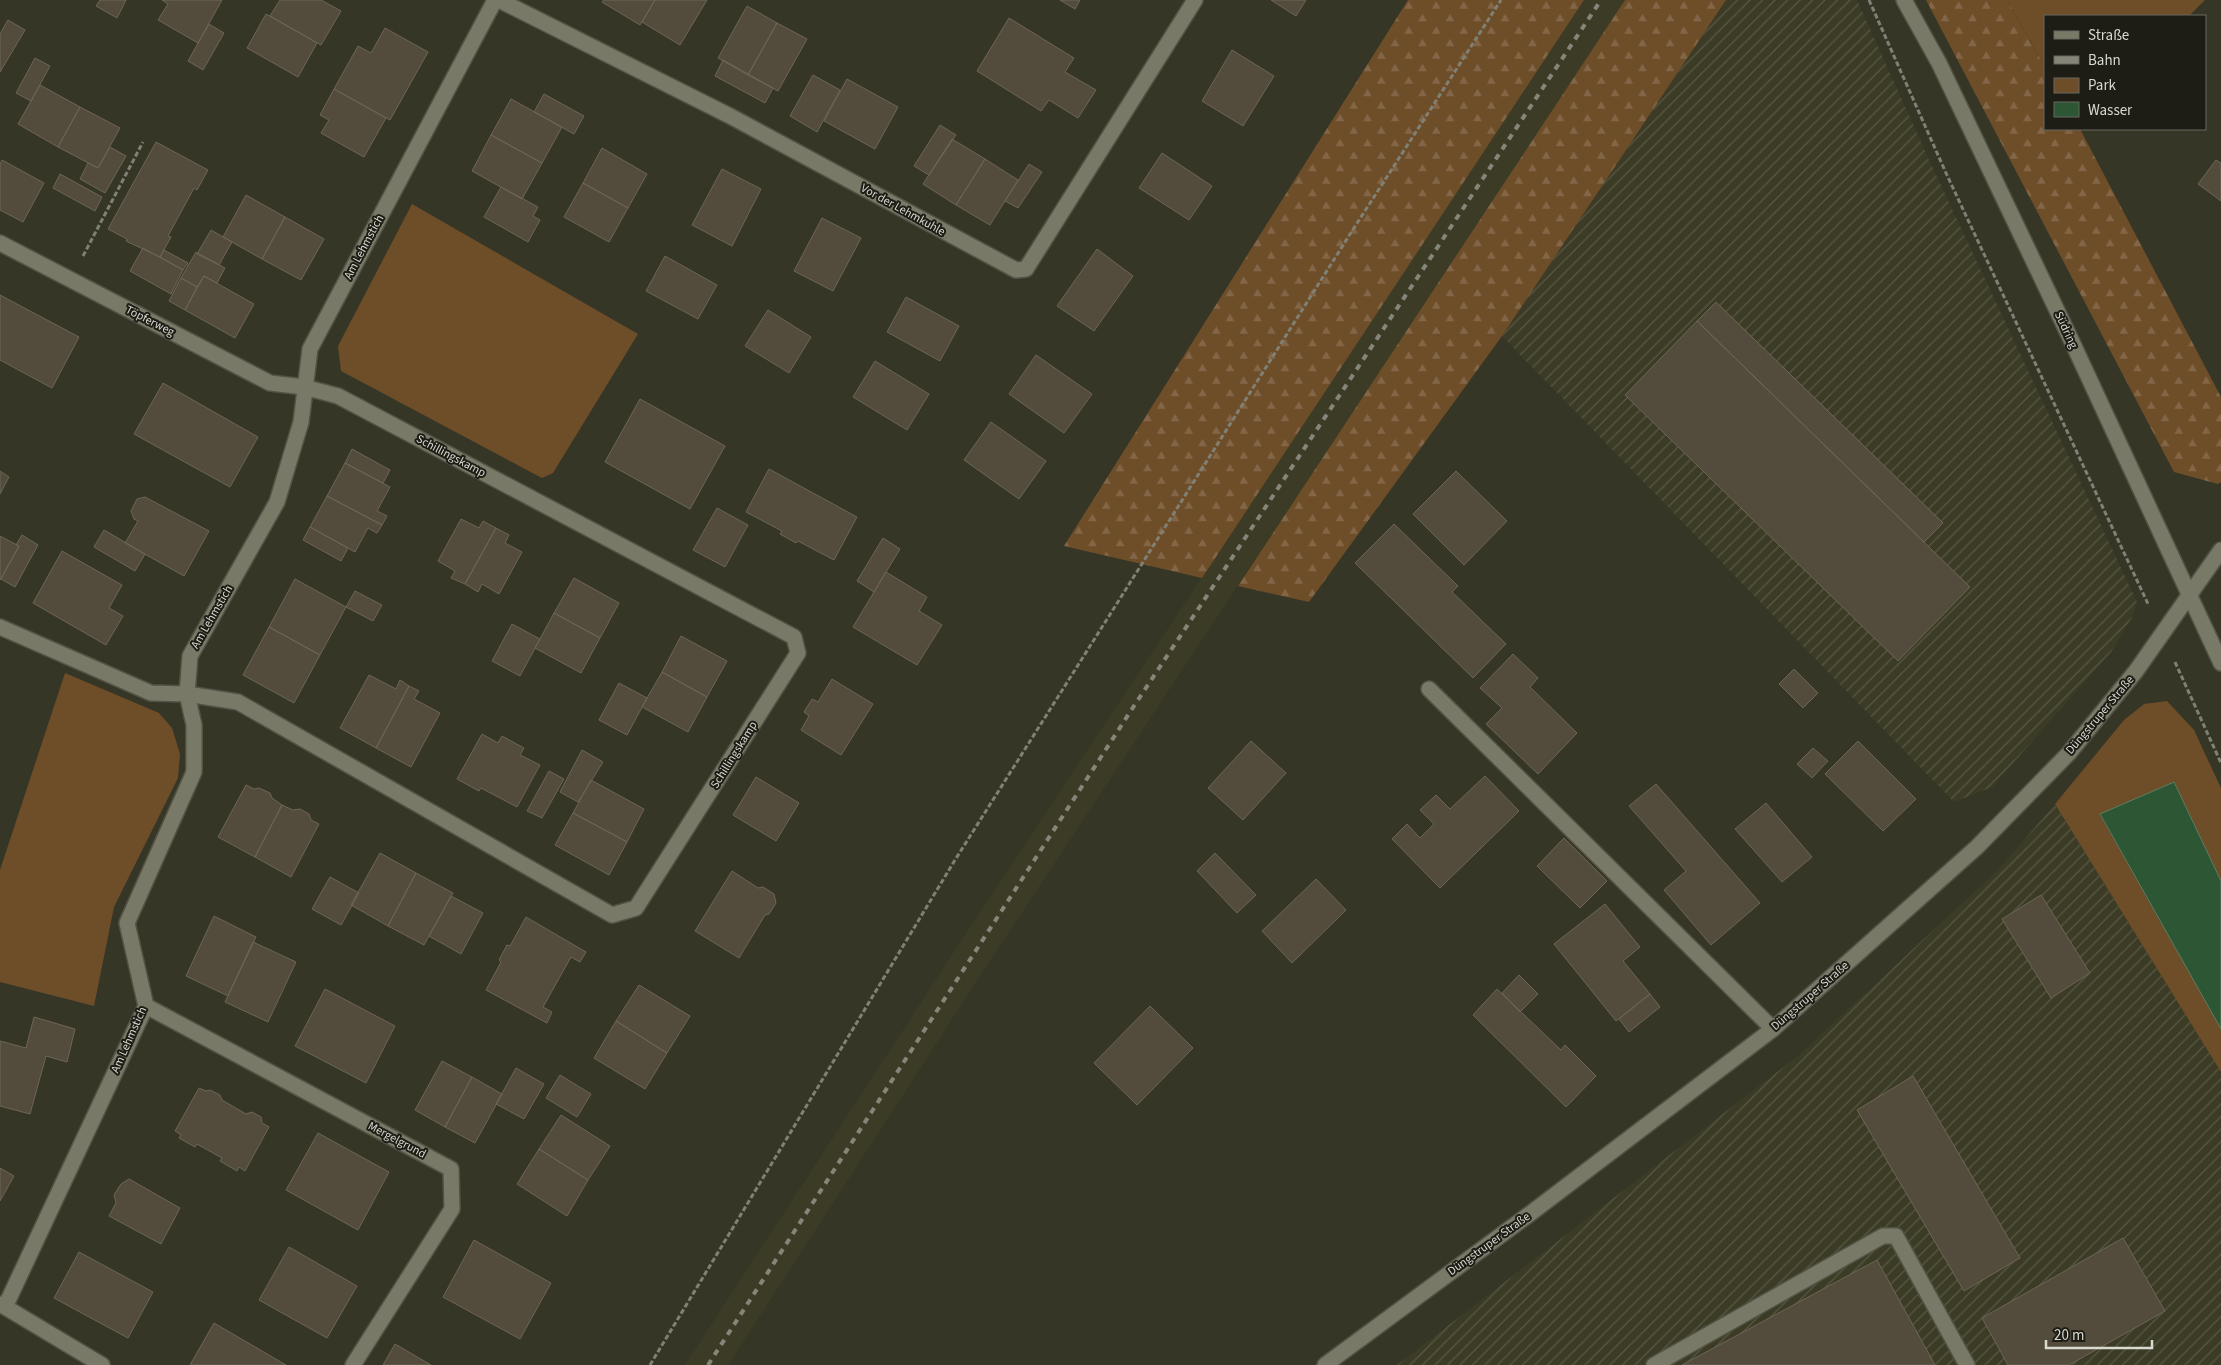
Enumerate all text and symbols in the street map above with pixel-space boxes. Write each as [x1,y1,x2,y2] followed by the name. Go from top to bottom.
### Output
[2044,15,2206,130] legend
[2088,25,2129,46] text: Straße
[2088,50,2121,71] text: Bahn
[2088,75,2117,96] text: Park
[2088,100,2133,121] text: Wasser
[858,180,948,240] street label: Vor der Lehmkuhle
[340,212,388,282] street label: Am Lehmstich
[123,301,177,341] street label: Töpferweg
[2050,309,2082,351] street label: Südring
[413,431,489,482] street label: Schillingskamp
[187,582,237,652] street label: Am Lehmstich
[2062,672,2138,758] street label: Düngstruper Straße
[707,718,762,792] street label: Schillingskamp
[1767,957,1853,1035] street label: Düngstruper Straße
[107,1004,151,1076] street label: Am Lehmstich
[365,1118,429,1162] street label: Mergelgrund
[1444,1208,1534,1280] street label: Düngstruper Straße
[2046,1318,2152,1350] scale bar
[2054,1325,2084,1346] text: 20 m

